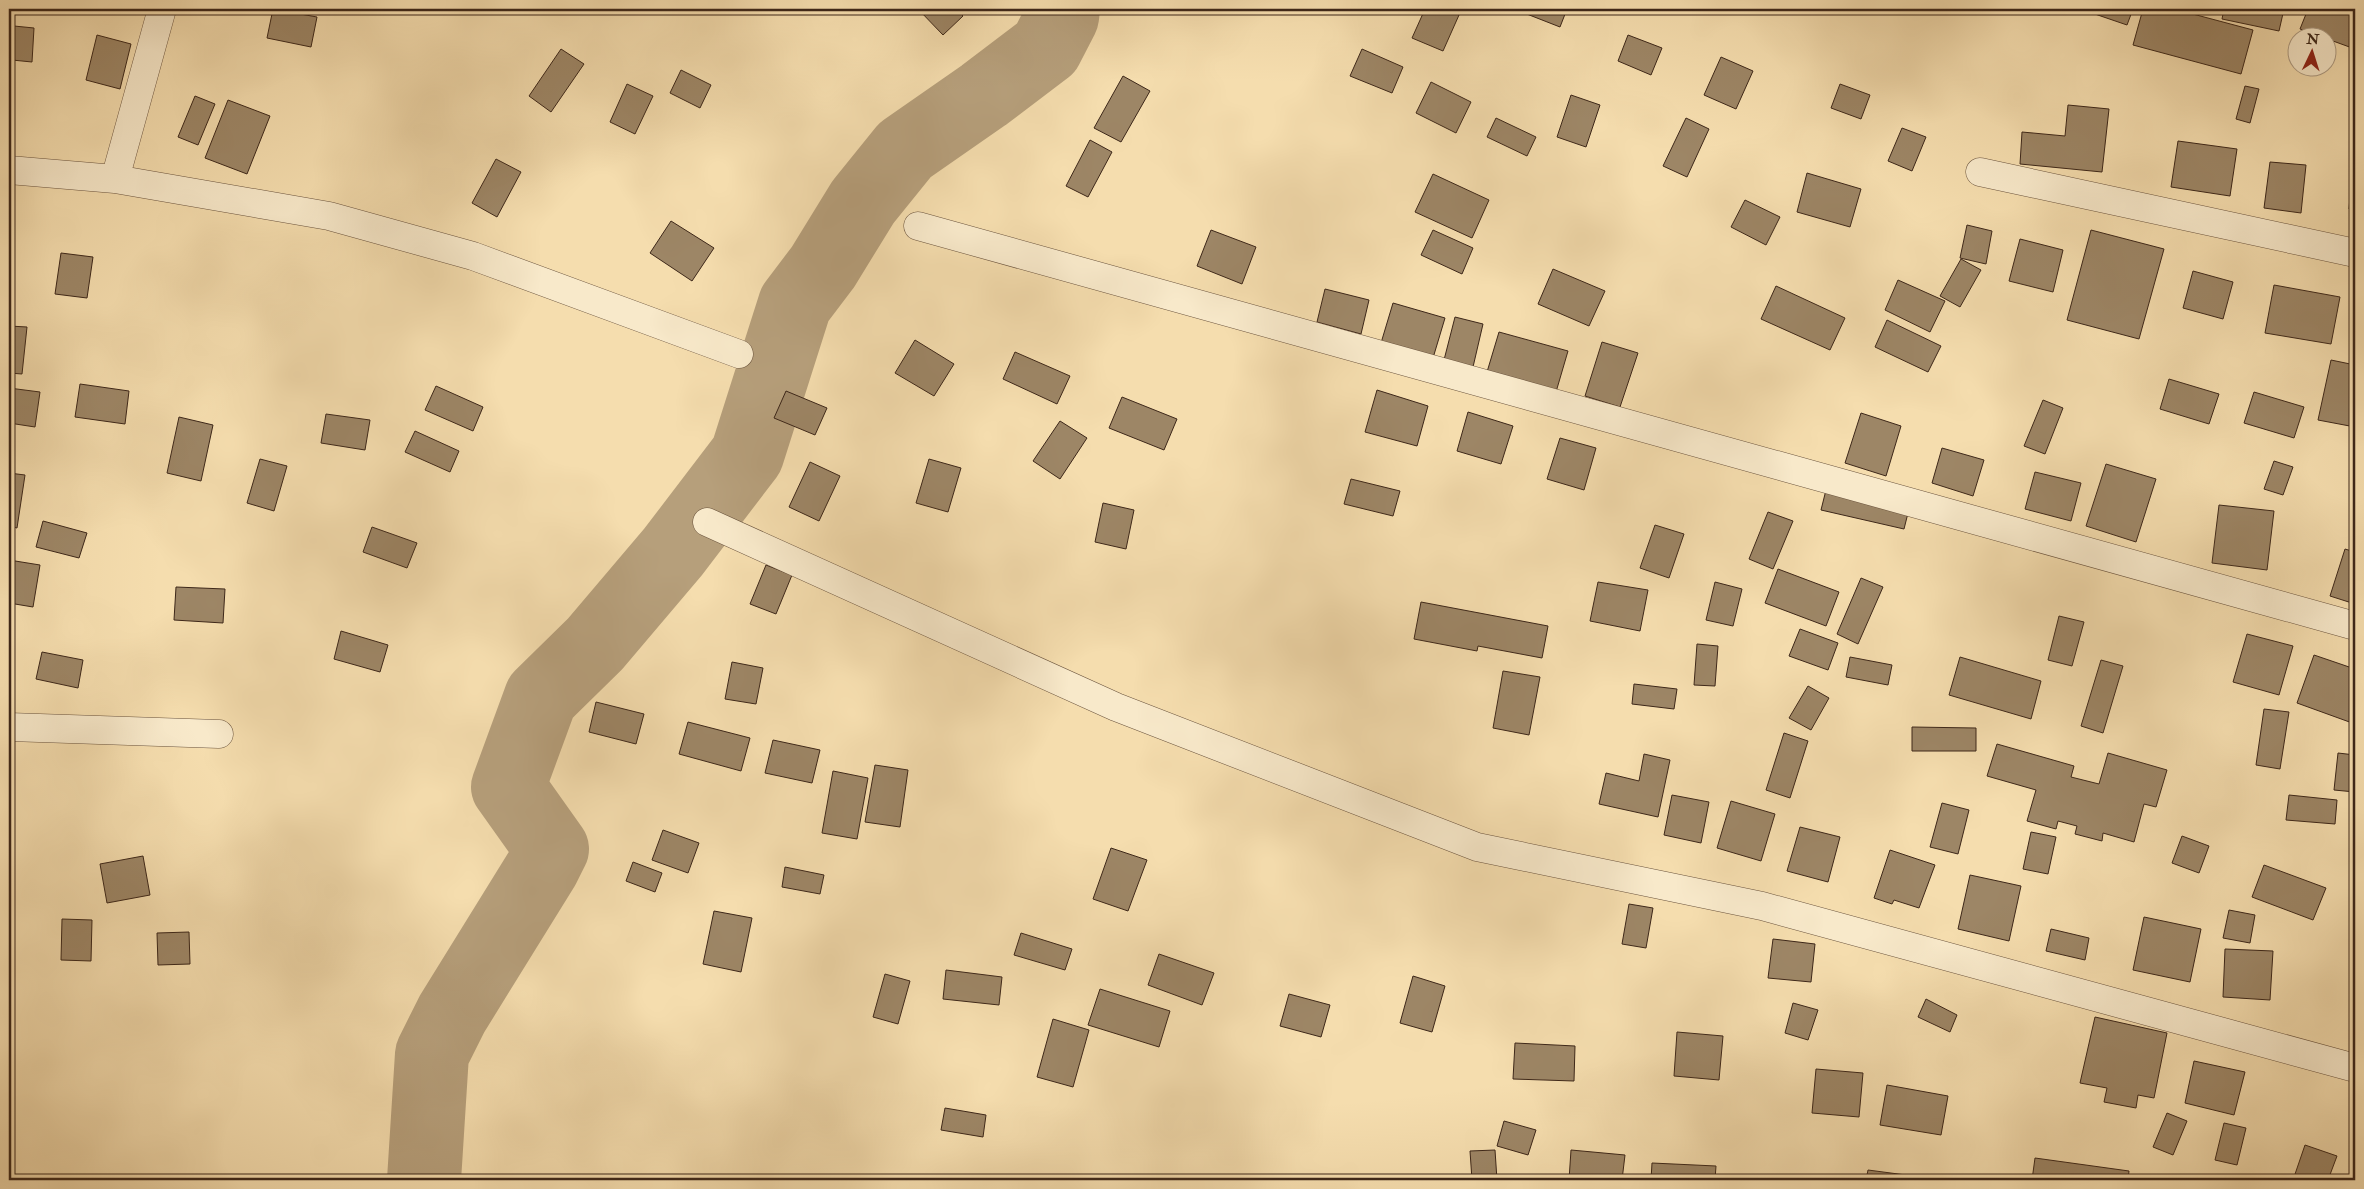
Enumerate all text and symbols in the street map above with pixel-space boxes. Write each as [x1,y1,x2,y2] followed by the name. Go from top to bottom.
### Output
[2286,28,2336,78] north arrow
[2305,31,2320,48] text: N

